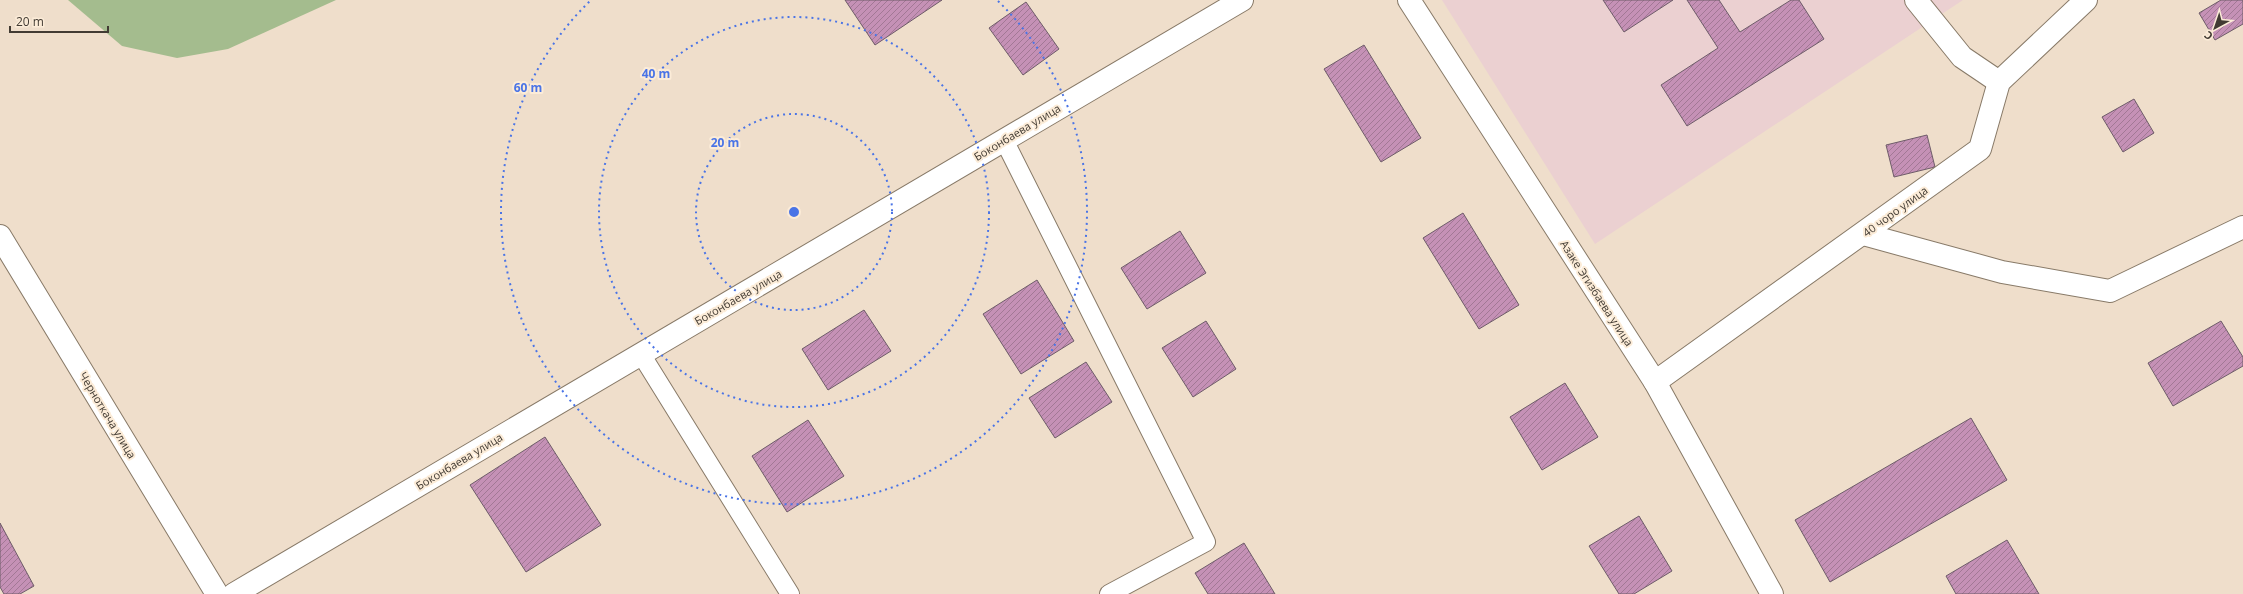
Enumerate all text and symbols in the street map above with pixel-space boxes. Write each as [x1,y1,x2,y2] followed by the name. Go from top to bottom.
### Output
[10,8,108,34] scale bar
[2195,8,2235,48] north arrow
[16,13,44,30] text: 20 m
[2201,28,2216,44] text: С
[642,65,670,82] text: 40 m
[514,79,542,96] text: 60 m
[971,100,1063,164] street label: Боконбаева улица
[711,134,739,151] text: 20 m
[1860,182,1930,240] street label: 40 чоро улица
[787,205,801,219] centre of rings
[1557,237,1637,349] street label: Азаке Эгизбаева улица
[692,266,784,328] street label: Боконбаева улица
[76,369,140,461] street label: Черноткача улица
[413,429,505,493] street label: Боконбаева улица

